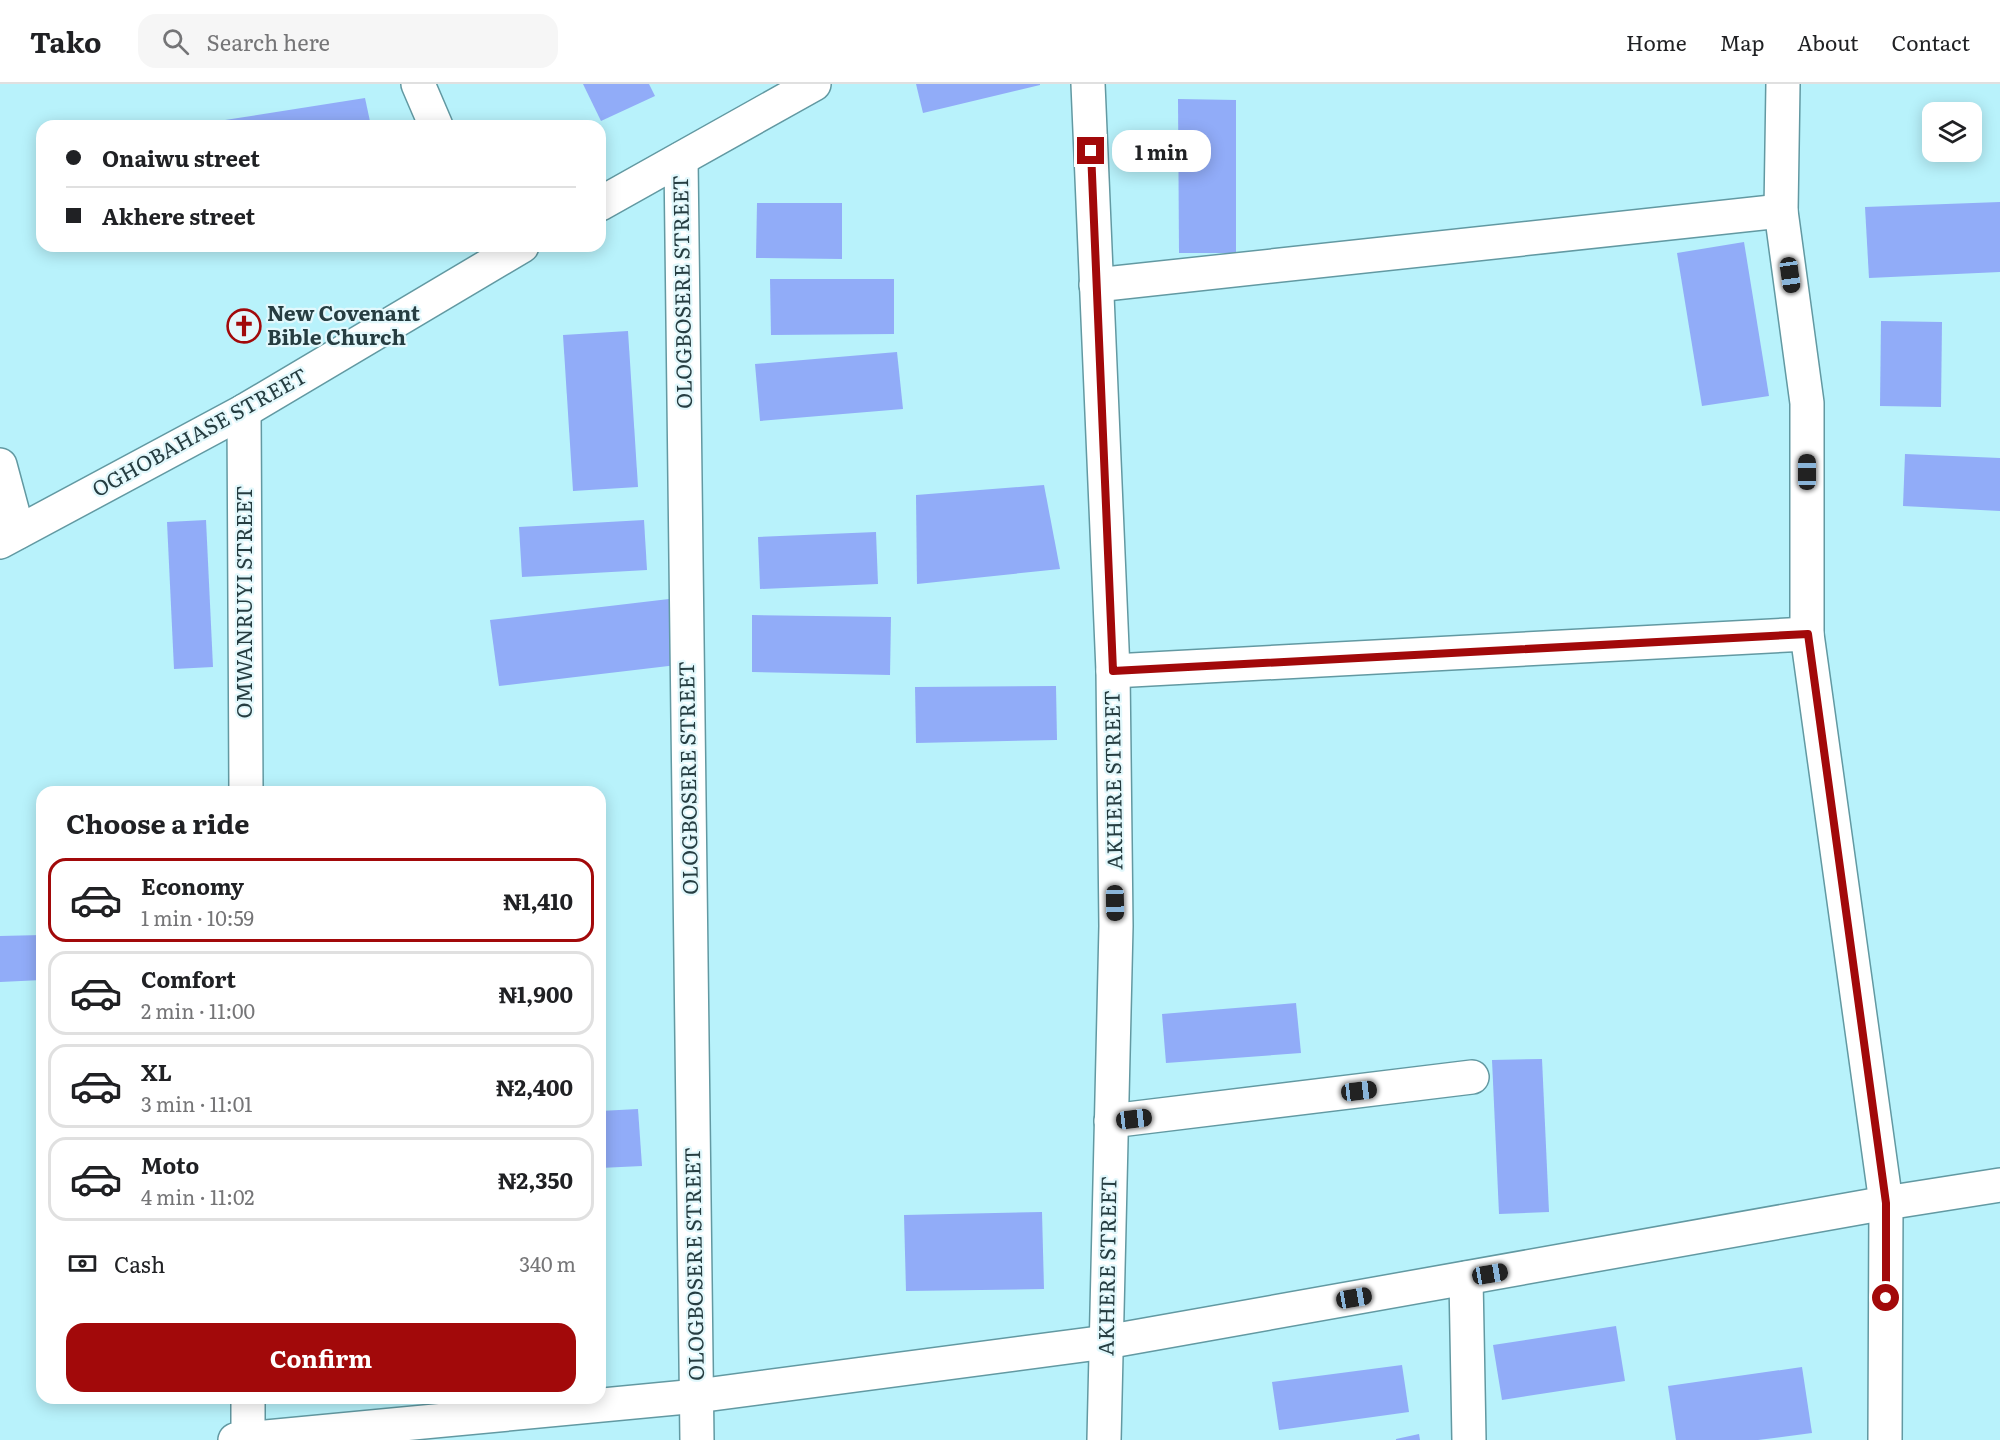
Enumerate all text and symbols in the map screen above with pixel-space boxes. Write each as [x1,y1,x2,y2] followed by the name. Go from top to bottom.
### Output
[138,14,558,68] search box
[30,20,102,62] text: Tako
[159,25,192,58] icon: search
[207,25,330,58] text: Search here
[1626,26,1687,57] text: Home
[1720,26,1764,57] text: Map
[1797,26,1859,57] text: About
[1892,26,1970,57] text: Contact
[1922,102,1982,162] map controls
[1922,102,1982,162] button: layers
[1112,130,1211,172] callout: 1 min
[1135,136,1188,166] text: 1 min
[1077,137,1104,164] route end
[102,141,260,174] text: Onaiwu street
[663,175,698,409] street label: OLOGBOSERE STREET
[102,199,255,232] text: Akhere street
[1779,256,1801,294] car
[267,296,421,351] place label: New Covenant Bible Church
[226,308,262,344] church icon: New Covenant Bible Church
[85,359,312,503] street label: OGHOBAHASE STREET
[1798,454,1816,490] car
[227,486,258,718] street label: OMWANRUYI STREET
[669,661,704,895] street label: OLOGBOSERE STREET
[1094,690,1129,870] street label: AKHERE STREET
[66,802,249,842] text: Choose a ride
[141,869,244,902] text: Economy
[69,873,123,927] icon: car
[503,884,573,917] text: ₦1,410
[1106,885,1124,921] car
[141,902,254,932] text: 1 min · 10:59
[141,962,236,995] text: Comfort
[69,966,123,1020] icon: car
[498,977,573,1010] text: ₦1,900
[141,995,255,1025] text: 2 min · 11:00
[141,1055,172,1088] text: XL
[69,1059,123,1113] icon: car
[496,1070,573,1103] text: ₦2,400
[1340,1080,1378,1102] car
[141,1088,252,1118] text: 3 min · 11:01
[1115,1108,1153,1130] car
[675,1147,710,1381] street label: OLOGBOSERE STREET
[141,1148,199,1181] text: Moto
[69,1152,123,1206] icon: car
[498,1163,573,1196] text: ₦2,350
[1088,1176,1123,1356] street label: AKHERE STREET
[141,1181,254,1211] text: 4 min · 11:02
[66,1247,99,1280] icon: cash
[114,1247,165,1280] text: Cash
[519,1248,576,1278] text: 340 m
[1471,1262,1509,1286] car
[1872,1284,1899,1311] route start
[1335,1286,1373,1310] car
[66,1323,576,1392] button: Confirm

